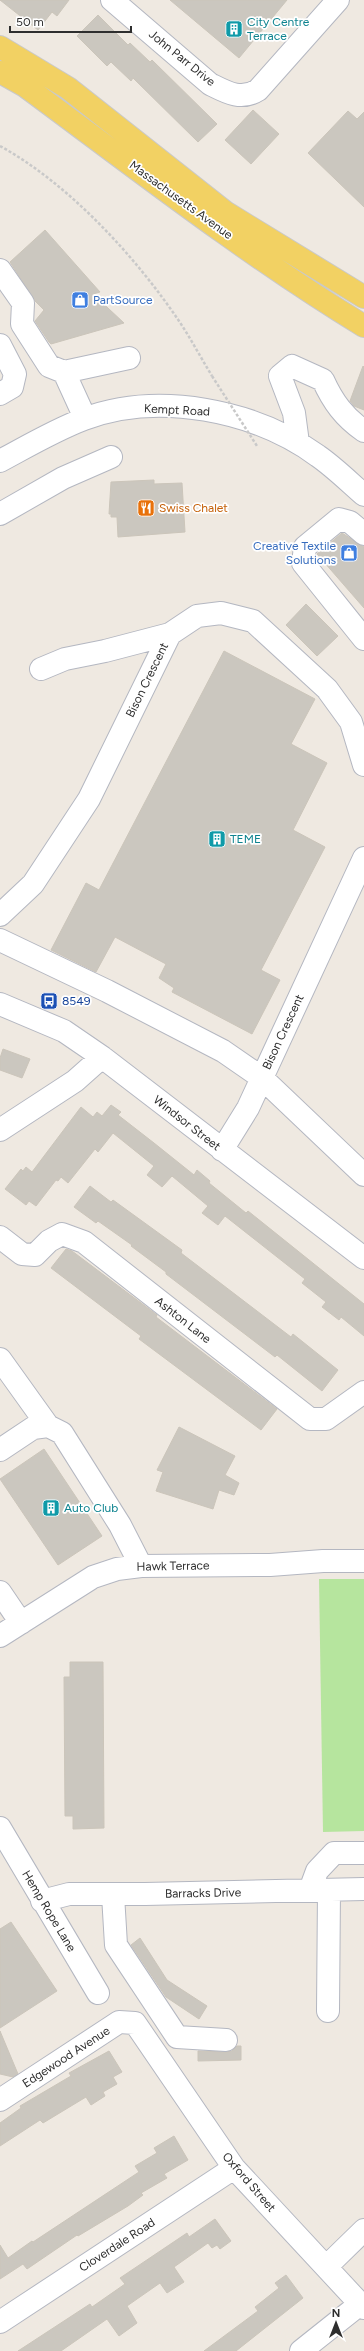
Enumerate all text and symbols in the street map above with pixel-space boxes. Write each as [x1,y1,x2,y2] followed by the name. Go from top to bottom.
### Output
[10,8,131,34] scale bar
[16,15,44,29] text: 50 m
[247,15,310,43] place label: City Centre Terrace
[224,19,244,39] building icon: City Centre Terrace
[146,27,218,89] street label: John Parr Drive
[127,158,236,242] street label: Massachusetts Avenue
[70,290,90,310] shop icon: PartSource
[93,293,153,307] place label: PartSource
[144,401,210,419] street label: Kempt Road
[136,498,156,518] restaurant icon: Swiss Chalet
[159,501,228,515] place label: Swiss Chalet
[253,539,336,567] place label: Creative Textile Solutions
[339,543,359,563] shop icon: Creative Textile Solutions
[123,640,171,720] street label: Bison Crescent
[207,829,227,849] building icon: TEME
[230,832,261,846] place label: TEME
[39,991,59,1011] bus stop icon: 8549
[259,992,307,1072] street label: Bison Crescent
[62,994,91,1008] place label: 8549
[151,1092,224,1154] street label: Windsor Street
[152,1294,214,1346] street label: Ashton Lane
[41,1498,61,1518] building icon: Auto Club
[64,1501,118,1515] place label: Auto Club
[136,1558,210,1574] street label: Hawk Terrace
[19,1868,79,1955] street label: Hemp Rope Lane
[165,1885,242,1901] street label: Barracks Drive
[20,2023,113,2090] street label: Edgewood Avenue
[219,2149,279,2215] street label: Oxford Street
[76,2215,158,2275] street label: Cloverdale Road
[316,2303,356,2343] north arrow
[332,2307,340,2320] text: N

